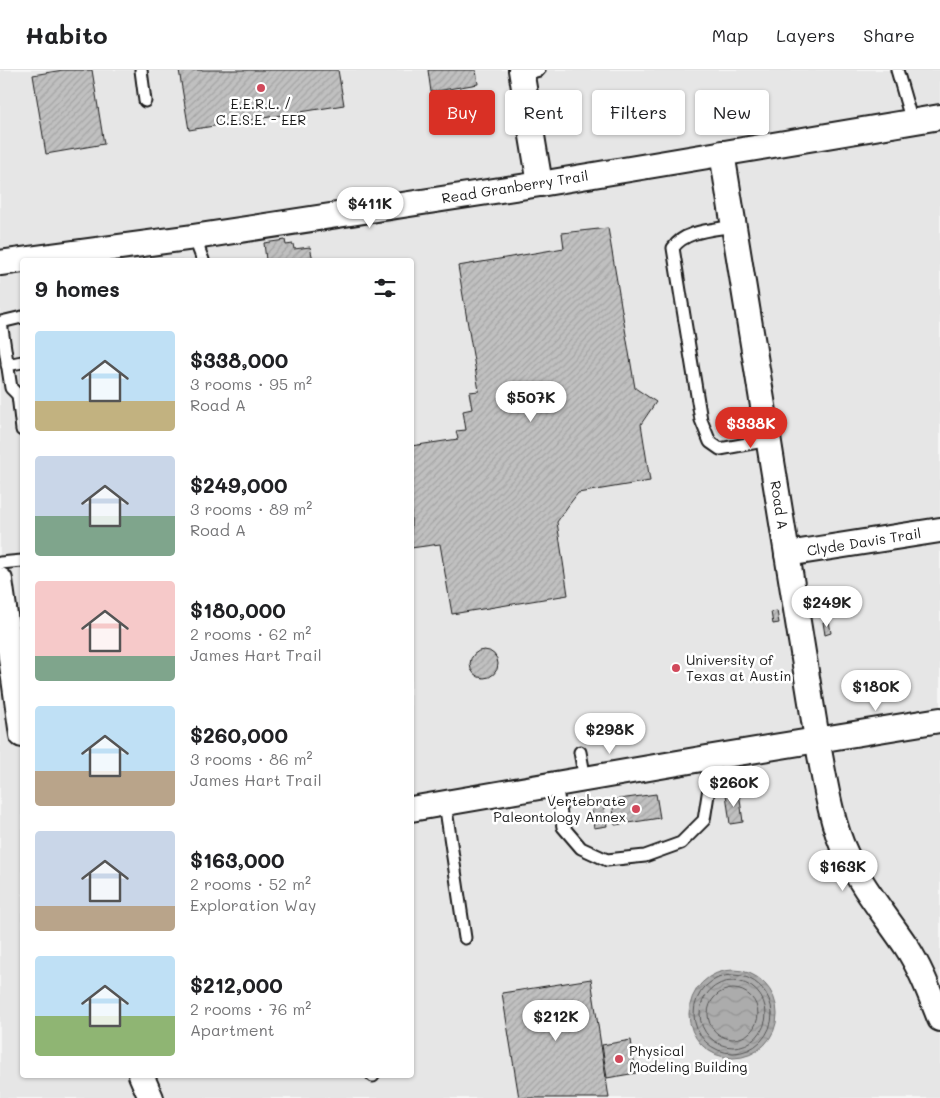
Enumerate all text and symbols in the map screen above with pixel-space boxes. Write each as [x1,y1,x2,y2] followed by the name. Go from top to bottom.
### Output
[25,19,108,50] text: Habito
[712,23,748,47] text: Map
[776,23,835,47] text: Layers
[863,23,915,47] text: Share
[255,82,267,94] marker: E.E.R.L. / C.E.S.E. - EER
[429,90,495,135] chip: Buy
[505,90,582,135] chip: Rent
[592,90,685,135] chip: Filters
[695,90,769,135] chip: New
[216,94,306,129] place label: E.E.R.L. / C.E.S.E. - EER
[440,166,590,207] street label: Read Granberry Trail
[335,186,405,229] pin: $411K
[348,192,392,213] text: $411K
[371,274,399,302] icon: filters
[35,275,120,302] text: 9 homes
[190,346,288,373] text: $338,000
[75,351,135,411] icon: home
[190,373,312,394] text: 3 rooms · 95 m²
[496,380,566,423] pin: $507K
[507,386,555,407] text: $507K
[190,394,246,415] text: Road A
[716,406,786,449] pin: $338K
[726,412,776,433] text: $338K
[190,471,288,498] text: $249,000
[75,476,135,536] icon: home
[766,479,793,531] street label: Road A
[190,498,312,519] text: 3 rooms · 89 m²
[190,519,246,540] text: Road A
[805,523,922,560] street label: Clyde Davis Trail
[792,586,862,628] pin: $249K
[802,591,852,612] text: $249K
[190,596,286,623] text: $180,000
[75,601,135,661] icon: home
[190,623,311,644] text: 2 rooms · 62 m²
[190,644,322,665] text: James Hart Trail
[686,650,791,685] place label: University of Texas at Austin
[670,662,682,674] marker: University of Texas at Austin
[841,670,911,712] pin: $180K
[852,675,900,696] text: $180K
[575,712,645,755] pin: $298K
[586,718,634,739] text: $298K
[190,721,288,748] text: $260,000
[75,726,135,786] icon: home
[190,748,313,769] text: 3 rooms · 86 m²
[699,766,769,808] pin: $260K
[190,769,322,790] text: James Hart Trail
[709,771,759,792] text: $260K
[493,791,626,826] place label: Vertebrate Paleontology Annex
[630,803,642,815] marker: Vertebrate Paleontology Annex
[190,846,285,873] text: $163,000
[808,850,878,892] pin: $163K
[75,851,135,911] icon: home
[820,855,866,876] text: $163K
[190,873,311,894] text: 2 rooms · 52 m²
[190,894,316,915] text: Exploration Way
[190,971,283,998] text: $212,000
[75,976,135,1036] icon: home
[190,998,311,1019] text: 2 rooms · 76 m²
[521,1000,591,1042] pin: $212K
[533,1005,579,1026] text: $212K
[190,1019,275,1040] text: Apartment
[629,1041,747,1076] place label: Physical Modeling Building
[613,1053,625,1065] marker: Physical Modeling Building

